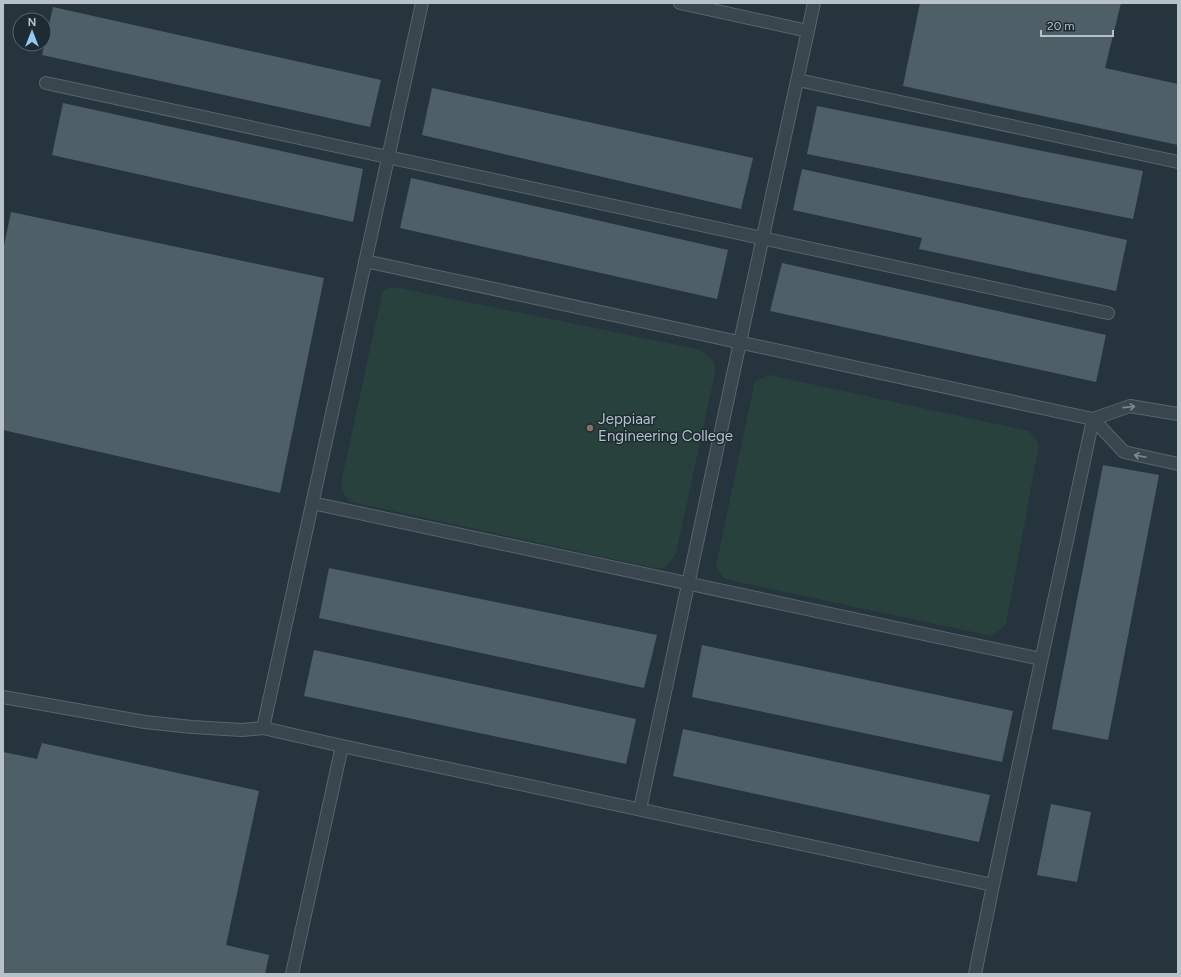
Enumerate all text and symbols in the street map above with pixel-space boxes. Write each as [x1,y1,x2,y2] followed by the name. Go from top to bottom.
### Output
[12,12,52,52] north arrow
[1041,12,1113,38] scale bar
[28,16,36,29] text: N
[1047,19,1075,33] text: 20 m
[1123,404,1136,411] one-way arrow
[598,410,733,445] place label: Jeppiaar Engineering College
[585,423,595,433] marker: Jeppiaar Engineering College
[1134,451,1147,459] one-way arrow

